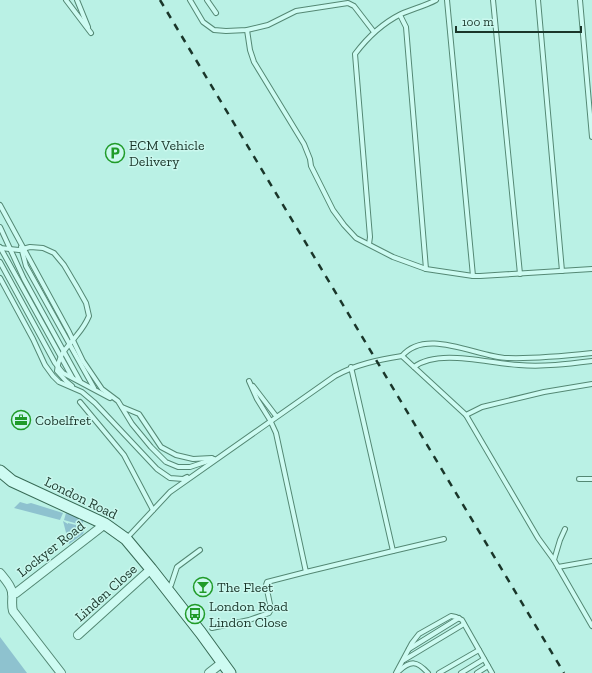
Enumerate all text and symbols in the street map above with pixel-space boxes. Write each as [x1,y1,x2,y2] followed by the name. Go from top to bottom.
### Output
[456,8,581,34] scale bar
[462,15,494,29] text: 100 m
[129,137,205,170] place label: ECM Vehicle Delivery
[104,142,126,164] parking icon: ECM Vehicle Delivery
[10,409,32,431] office icon: Cobelfret
[35,412,92,429] place label: Cobelfret
[42,473,121,523] street label: London Road
[14,517,88,581] street label: Lockyer Road
[71,560,141,625] street label: Linden Close
[192,576,214,598] bar icon: The Fleet
[217,579,274,596] place label: The Fleet
[209,598,288,631] place label: London Road Lindon Close
[184,603,206,625] bus stop icon: London Road Lindon Close

